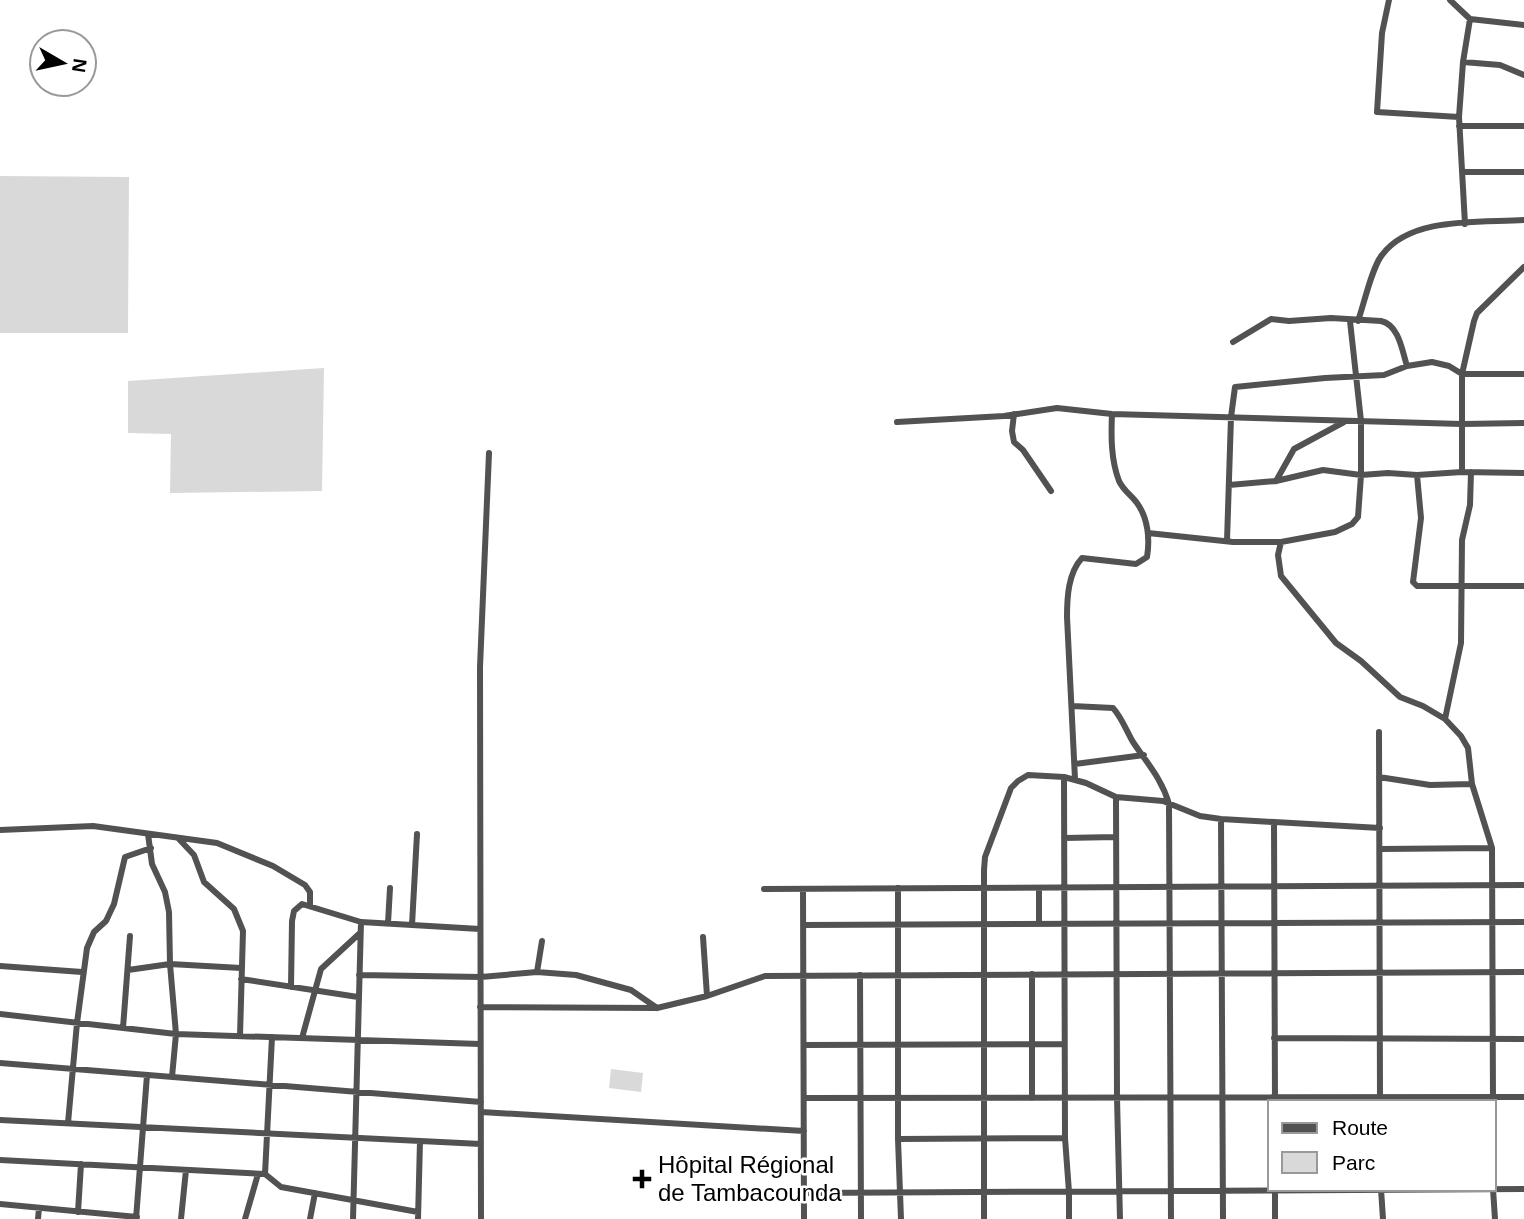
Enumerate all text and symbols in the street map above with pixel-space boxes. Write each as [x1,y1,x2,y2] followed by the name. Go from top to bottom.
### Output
[28,28,98,98] north arrow
[68,57,91,74] text: N
[1268,1100,1496,1191] legend
[1332,1116,1388,1139] text: Route
[658,1151,842,1206] place label: Hôpital Régional de Tambacounda
[1332,1151,1375,1174] text: Parc
[632,1169,652,1189] marker: Hôpital Régional de Tambacounda

